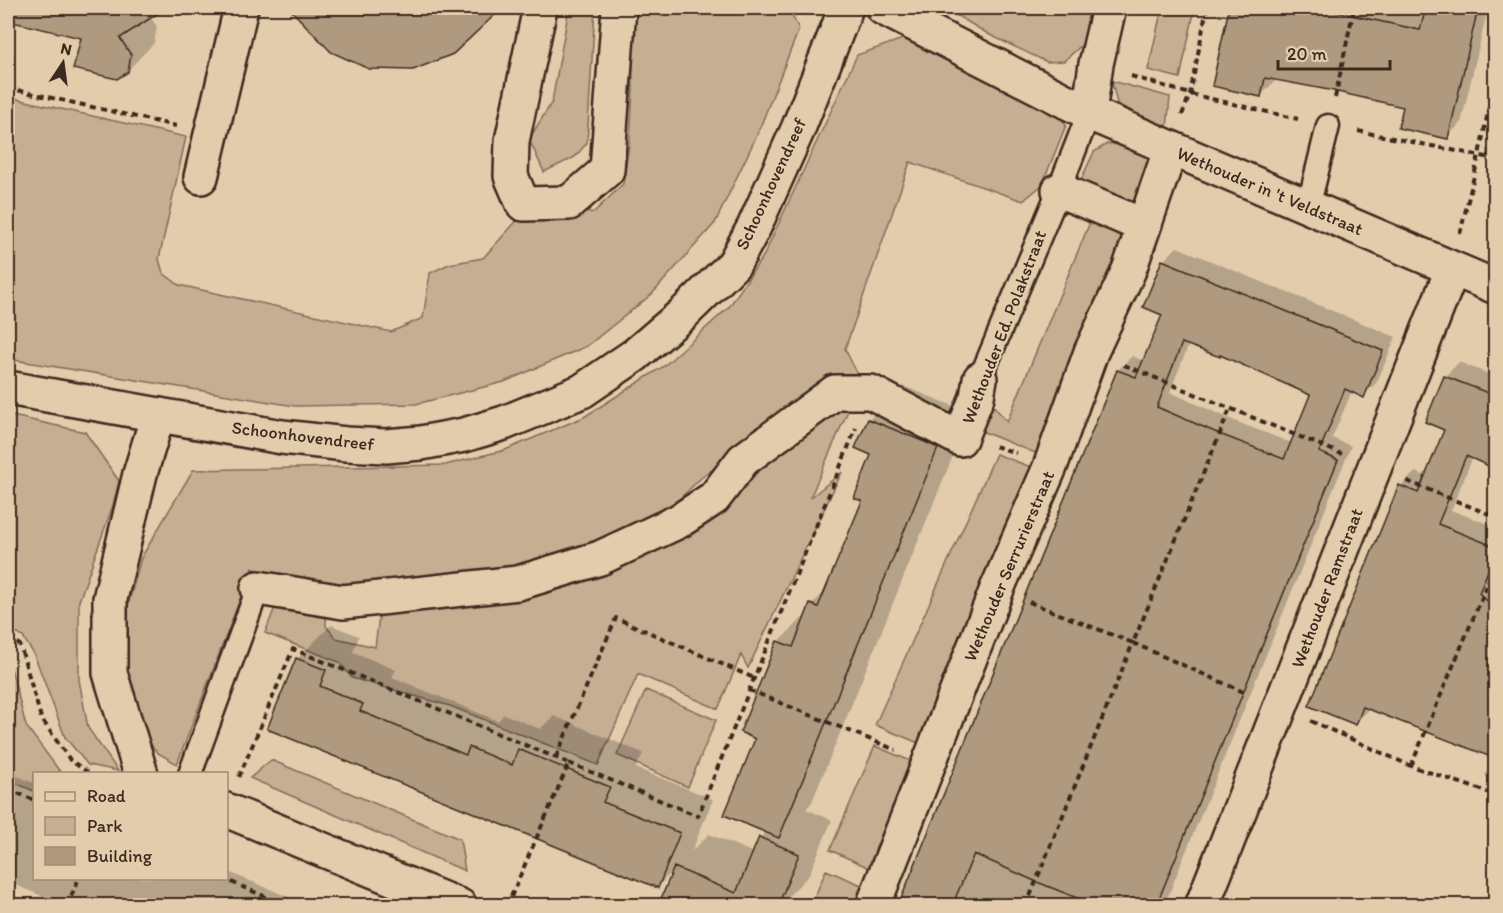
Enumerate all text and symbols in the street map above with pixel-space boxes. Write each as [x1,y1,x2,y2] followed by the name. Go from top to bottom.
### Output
[33,33,93,93] north arrow
[1278,33,1390,71] scale bar
[59,38,74,59] text: N
[1287,43,1327,65] text: 20 m
[731,114,811,253] street label: Schoonhovendreef
[1174,142,1367,240] street label: Wethouder in 't Veldstraat
[957,227,1051,427] street label: Wethouder Ed. Polakstraat
[231,416,376,456] street label: Schoonhovendreef
[959,467,1059,665] street label: Wethouder Serrurierstraat
[1286,505,1368,671] street label: Wethouder Ramstraat
[33,772,228,880] legend
[87,785,126,807] text: Road
[87,815,122,837] text: Park
[87,845,153,867] text: Building

